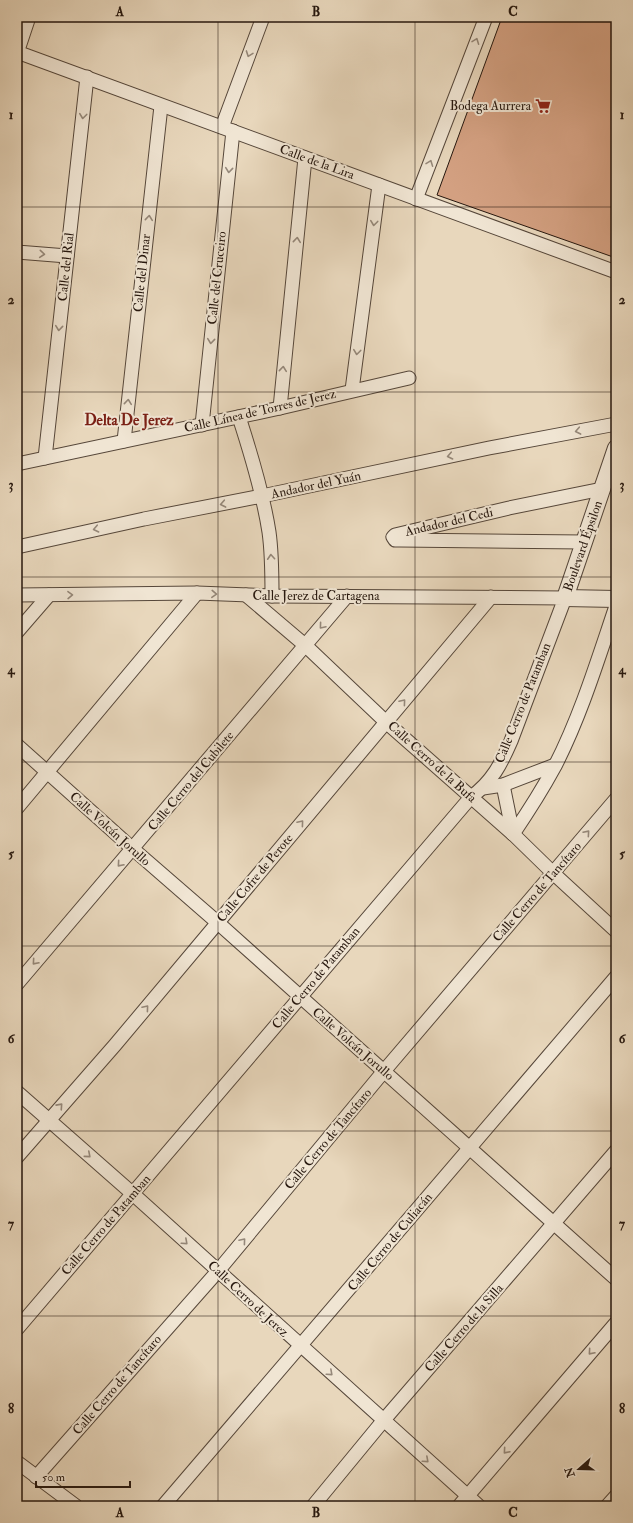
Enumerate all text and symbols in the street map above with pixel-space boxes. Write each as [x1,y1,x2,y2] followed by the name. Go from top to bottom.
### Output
[115,4,125,20] text: A
[312,4,320,20] text: B
[508,4,518,20] text: C
[472,38,480,45] one-way arrow
[245,50,254,57] one-way arrow
[534,97,552,115] supermarket icon: Bodega Aurrera
[450,98,532,114] place label: Bodega Aurrera
[9,107,14,123] text: 1
[620,107,625,123] text: 1
[79,113,88,119] one-way arrow
[277,141,357,183] street label: Calle de la Lira
[426,159,434,166] one-way arrow
[224,167,233,173] one-way arrow
[144,214,153,221] one-way arrow
[370,220,379,226] one-way arrow
[54,231,78,302] street label: Calle del Rial
[204,231,230,325] street label: Calle del Cruceiro
[130,233,154,313] street label: Calle del Dinar
[292,237,301,243] one-way arrow
[39,250,45,259] one-way arrow
[8,292,15,308] text: 2
[619,292,626,308] text: 2
[55,325,64,331] one-way arrow
[206,338,215,344] one-way arrow
[353,349,362,355] one-way arrow
[279,366,288,372] one-way arrow
[183,386,338,436] street label: Calle Línea de Torres de Jerez
[123,399,132,405] one-way arrow
[84,411,174,431] district label: Delta De Jerez
[575,427,581,435] one-way arrow
[447,452,453,460] one-way arrow
[269,468,363,503] street label: Andador del Yuán
[9,477,14,493] text: 3
[620,477,625,493] text: 3
[559,498,607,594] street label: Boulevard Épsilon
[220,499,227,507] one-way arrow
[403,504,495,540] street label: Andador del Cedi
[93,525,99,533] one-way arrow
[267,554,276,560] one-way arrow
[253,588,380,604] street label: Calle Jerez de Cartagena
[211,589,217,598] one-way arrow
[67,590,73,599] one-way arrow
[320,621,327,629] one-way arrow
[492,640,555,766] street label: Calle Cerro de Patamban
[6,662,15,678] text: 4
[617,662,626,678] text: 4
[398,699,405,707] one-way arrow
[384,718,480,807] street label: Calle Cerro de la Bufa
[145,727,238,834] street label: Calle Cerro del Cubilete
[66,789,154,869] street label: Calle Volcán Jorullo
[296,820,303,827] one-way arrow
[213,830,297,925] street label: Calle Cofre de Perote
[583,830,590,838] one-way arrow
[489,839,585,945] street label: Calle Cerro de Tancítaro
[8,846,14,862] text: 5
[619,846,625,862] text: 5
[118,859,125,867] one-way arrow
[269,923,364,1032] street label: Calle Cerro de Patamban
[33,958,40,965] one-way arrow
[309,1004,397,1084] street label: Calle Volcán Jorullo
[141,1006,148,1013] one-way arrow
[8,1031,16,1047] text: 6
[619,1031,627,1047] text: 6
[281,1085,375,1193] street label: Calle Cerro de Tancítaro
[56,1104,63,1111] one-way arrow
[83,1150,91,1158] one-way arrow
[58,1171,154,1279] street label: Calle Cerro de Patamban
[344,1189,436,1294] street label: Calle Cerro de Culiacán
[8,1216,15,1232] text: 7
[619,1216,626,1232] text: 7
[180,1237,188,1244] one-way arrow
[239,1238,246,1246] one-way arrow
[204,1257,292,1341] street label: Calle Cerro de Jerez
[421,1280,507,1375] street label: Calle Cerro de la Silla
[69,1332,165,1438] street label: Calle Cerro de Tancítaro
[588,1347,595,1355] one-way arrow
[325,1368,332,1375] one-way arrow
[8,1401,14,1417] text: 8
[619,1401,625,1417] text: 8
[503,1446,510,1453] one-way arrow
[559,1449,599,1489] north arrow
[422,1455,429,1462] one-way arrow
[36,1463,130,1489] scale bar
[562,1464,578,1480] text: N
[42,1470,66,1485] text: 50 m
[115,1505,125,1521] text: A
[312,1505,320,1521] text: B
[508,1505,518,1521] text: C

